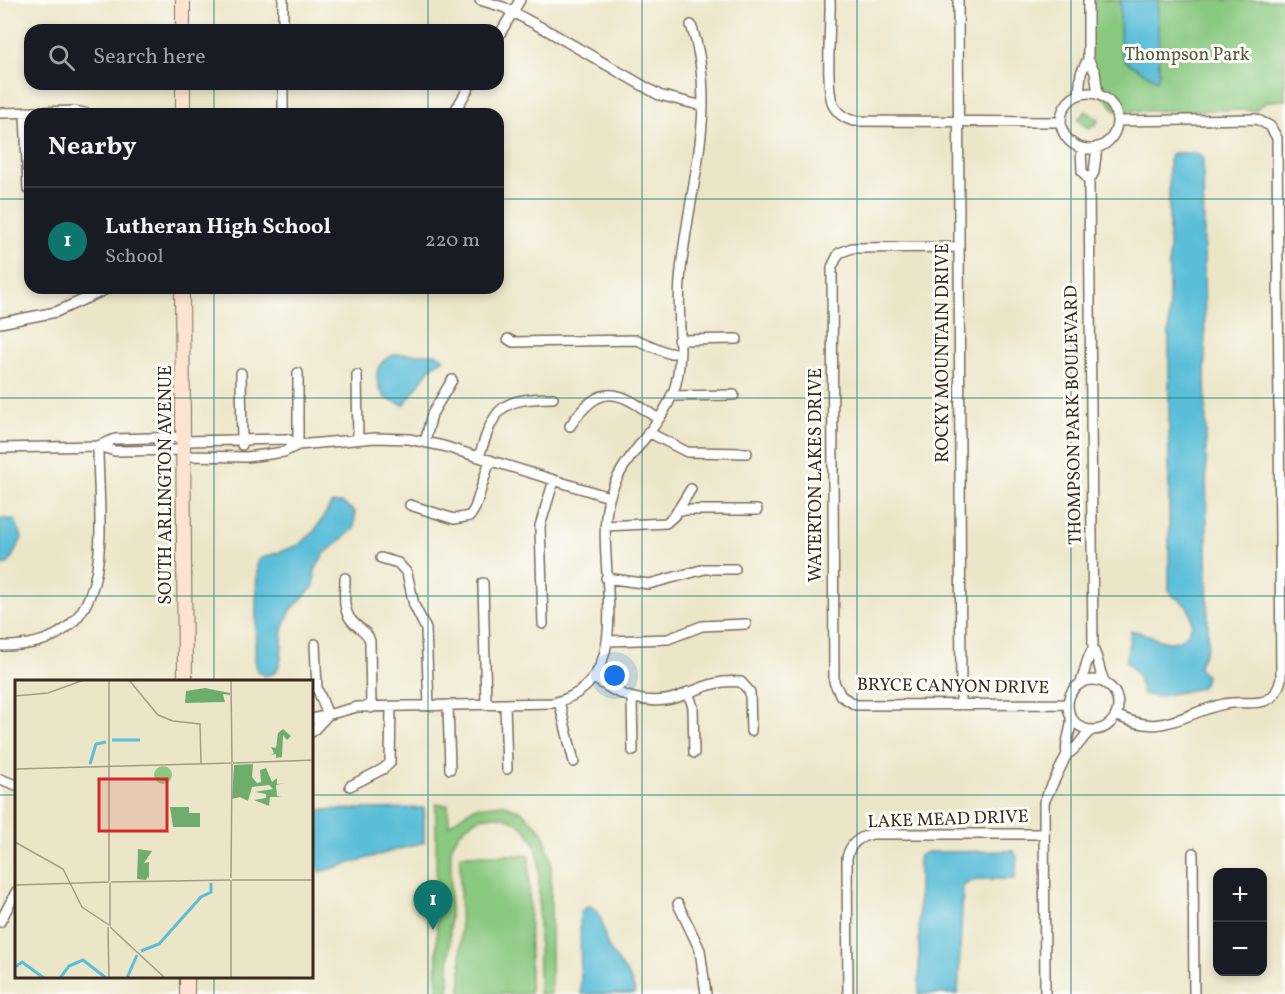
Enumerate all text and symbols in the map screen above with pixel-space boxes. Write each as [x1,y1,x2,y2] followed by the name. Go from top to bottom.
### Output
[24,24,504,90] search box
[45,41,78,74] icon: search
[93,42,206,73] text: Search here
[1124,43,1250,68] park label: Thompson Park
[48,129,137,165] text: Nearby
[105,212,331,243] text: Lutheran High School
[63,227,72,255] text: 1
[425,227,480,255] text: 220 m
[105,243,163,271] text: School
[931,243,956,463] street label: ROCKY MOUNTAIN DRIVE
[1059,285,1089,545] street label: THOMPSON PARK BOULEVARD
[154,365,179,605] street label: SOUTH ARLINGTON AVENUE
[804,368,829,582] street label: WATERTON LAKES DRIVE
[600,661,629,690] your location
[857,673,1050,701] street label: BRYCE CANYON DRIVE
[15,680,314,979] inset map
[867,805,1029,835] street label: LAKE MEAD DRIVE
[1213,868,1267,976] map controls
[1213,868,1267,922] button: +
[414,880,452,930] pin: 1
[1213,922,1267,976] button: −

